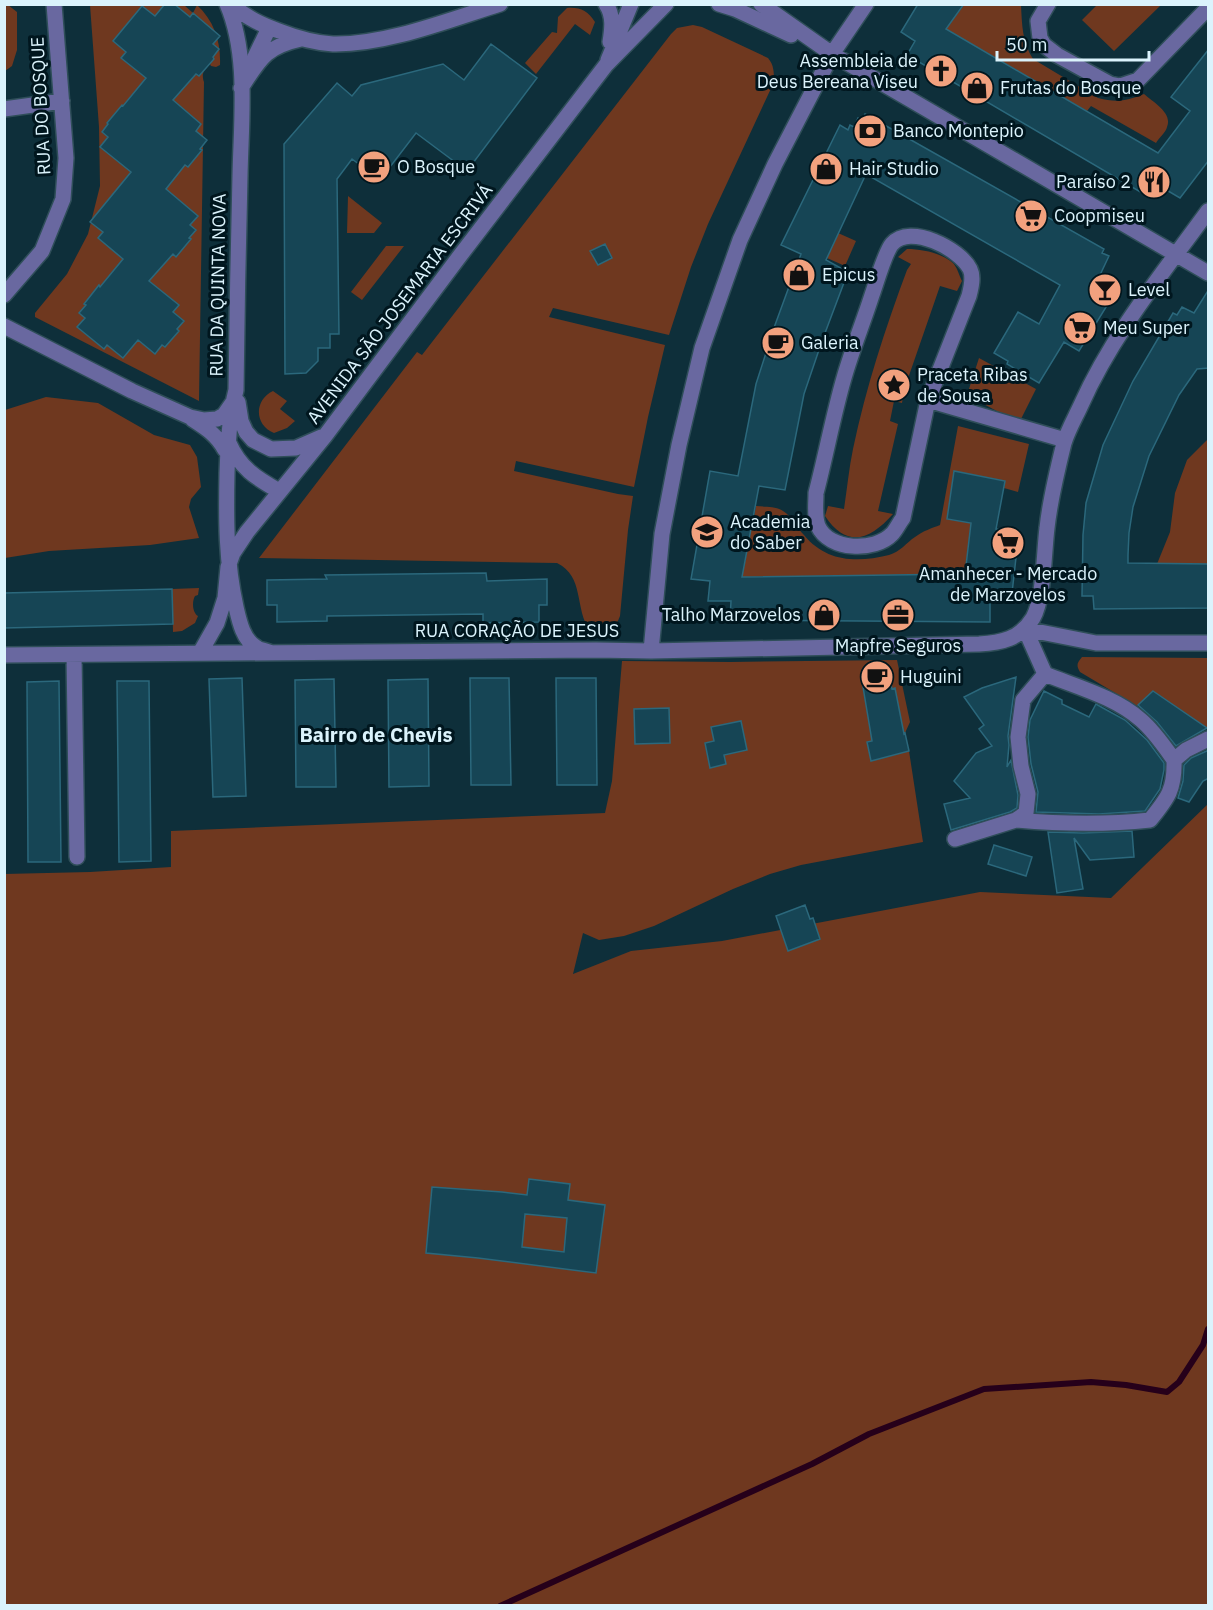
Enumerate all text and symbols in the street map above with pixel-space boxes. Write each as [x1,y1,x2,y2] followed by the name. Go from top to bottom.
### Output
[997,24,1148,62] scale bar
[1006,33,1048,56] text: 50 m
[25,36,56,176] street label: RUA DO BOSQUE
[757,49,918,93] place label: Assembleia de Deus Bereana Viseu
[923,53,959,89] church icon: Assembleia de Deus Bereana Viseu
[959,70,995,106] shop icon: Frutas do Bosque
[1000,76,1142,99] place label: Frutas do Bosque
[852,113,888,149] bank icon: Banco Montepio
[893,119,1024,142] place label: Banco Montepio
[356,149,392,185] cafe icon: O Bosque
[808,151,844,187] shop icon: Hair Studio
[397,155,475,178] place label: O Bosque
[849,157,939,180] place label: Hair Studio
[1136,164,1172,200] restaurant icon: Paraíso 2
[1056,170,1131,193] place label: Paraíso 2
[302,179,498,428] street label: AVENIDA SÃO JOSEMARIA ESCRIVÁ
[204,193,231,377] street label: RUA DA QUINTA NOVA
[1013,198,1049,234] supermarket icon: Coopmiseu
[1054,204,1145,227] place label: Coopmiseu
[781,257,817,293] shop icon: Epicus
[822,263,875,286] place label: Epicus
[1087,272,1123,308] bar icon: Level
[1128,278,1170,301] place label: Level
[1062,310,1098,346] supermarket icon: Meu Super
[1103,316,1190,339] place label: Meu Super
[760,325,796,361] cafe icon: Galeria
[801,331,859,354] place label: Galeria
[917,363,1028,407] place label: Praceta Ribas de Sousa
[876,367,912,403] place icon: Praceta Ribas de Sousa
[730,510,811,554] place label: Academia do Saber
[689,514,725,550] school or university icon: Academia do Saber
[990,525,1026,561] supermarket icon: Amanhecer - Mercado de Marzovelos
[919,562,1097,606] place label: Amanhecer - Mercado de Marzovelos
[806,597,842,633] shop icon: Talho Marzovelos
[880,597,916,633] office icon: Mapfre Seguros
[662,603,801,626] place label: Talho Marzovelos
[415,619,619,642] street label: RUA CORAÇÃO DE JESUS
[835,634,961,657] place label: Mapfre Seguros
[859,659,895,695] cafe icon: Huguini
[900,665,962,688] place label: Huguini
[299,721,453,748] district label: Bairro de Chevis

